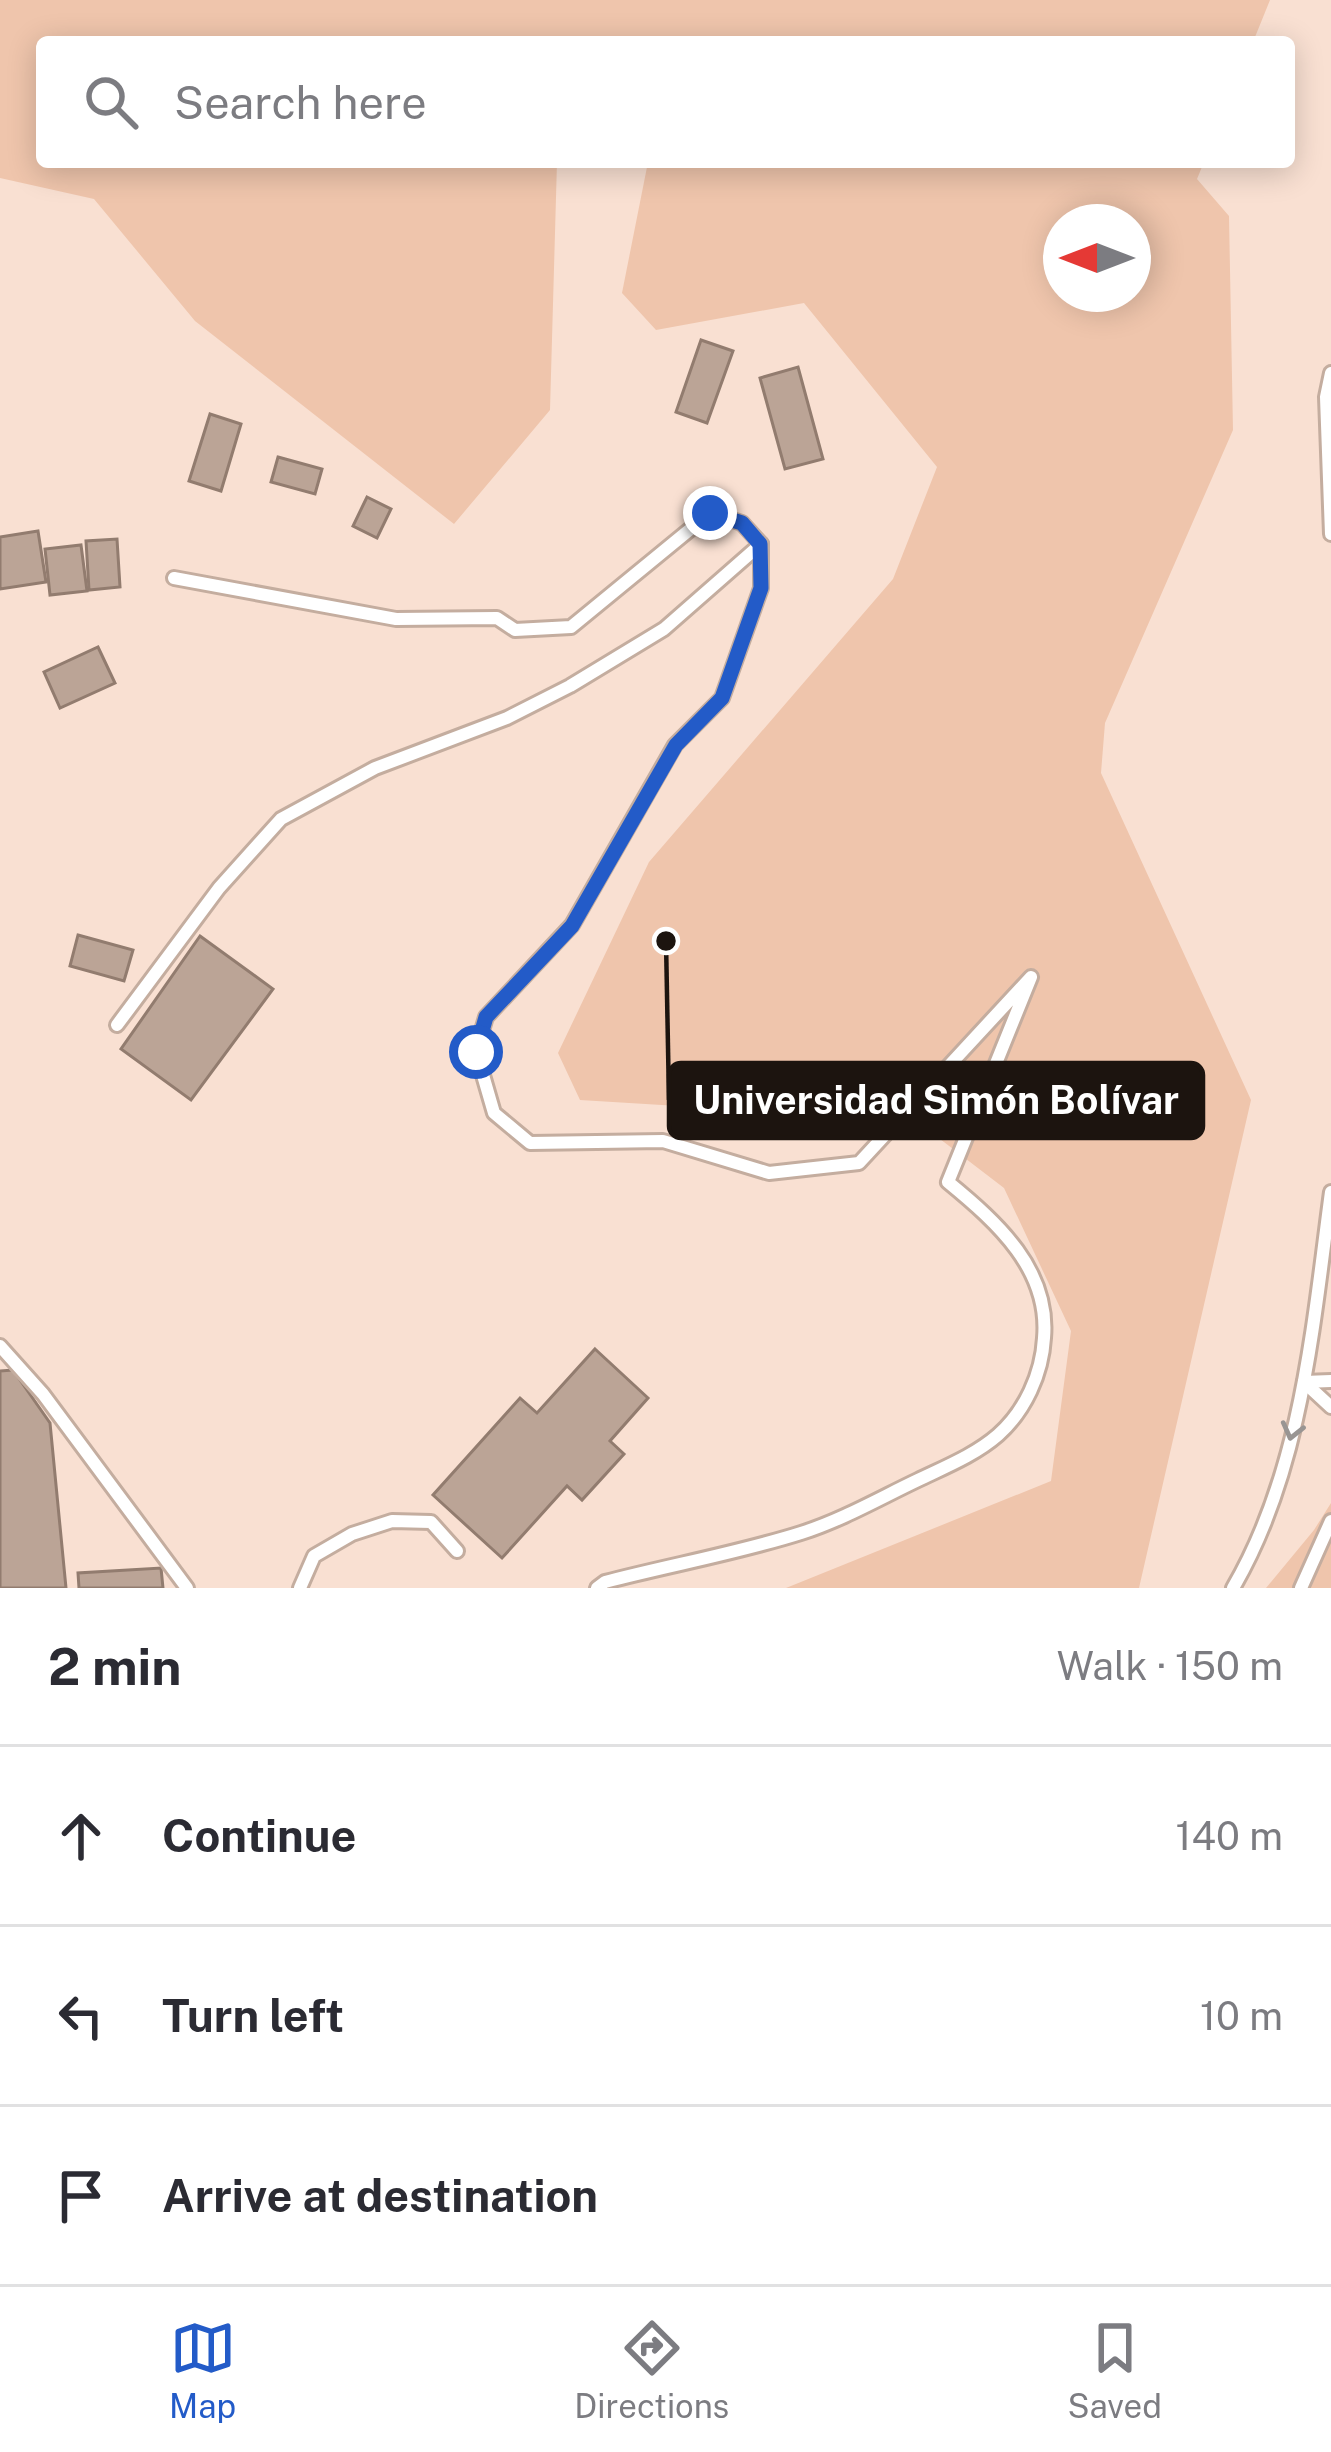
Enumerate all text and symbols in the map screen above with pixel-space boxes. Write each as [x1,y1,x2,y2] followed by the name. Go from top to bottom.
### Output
[36,36,1295,168] search box
[78,69,144,135] icon: search
[174,76,427,129] text: Search here
[1043,204,1151,312] north arrow
[683,486,737,540] route end
[449,1025,503,1079] route start
[669,1063,1203,1138] callout: Universidad Simón Bolívar
[693,1077,1179,1123] text: Universidad Simón Bolívar
[1281,1421,1306,1441] one-way arrow
[48,1637,182,1696] text: 2 min
[1057,1643,1283,1689] text: Walk · 150 m
[48,1803,114,1869] icon: ahead
[162,1809,356,1862] text: Continue
[1176,1813,1283,1859] text: 140 m
[48,1983,114,2049] icon: left
[162,1989,344,2042] text: Turn left
[1200,1993,1283,2039] text: 10 m
[48,2163,114,2229] icon: arrive
[162,2169,598,2222] text: Arrive at destination
[169,2315,236,2425] tab: Map
[574,2315,729,2425] tab: Directions
[1068,2315,1162,2425] tab: Saved

